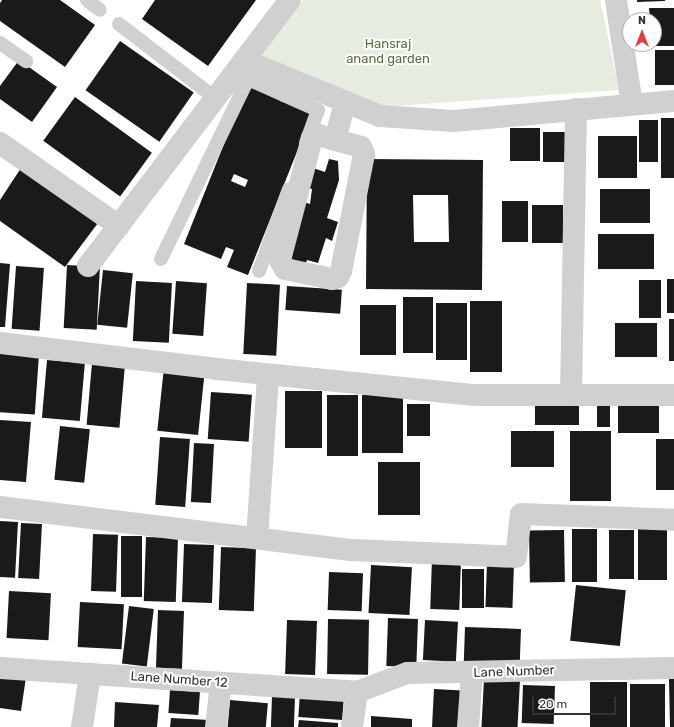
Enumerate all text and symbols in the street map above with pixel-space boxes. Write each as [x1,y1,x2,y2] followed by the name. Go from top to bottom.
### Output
[622,12,662,52] north arrow
[638,14,646,27] text: N
[346,37,430,68] park label: Hansraj anand garden
[473,663,555,681] street label: Lane Number
[130,669,228,691] street label: Lane Number 12
[534,689,618,715] scale bar
[539,697,567,711] text: 20 m

